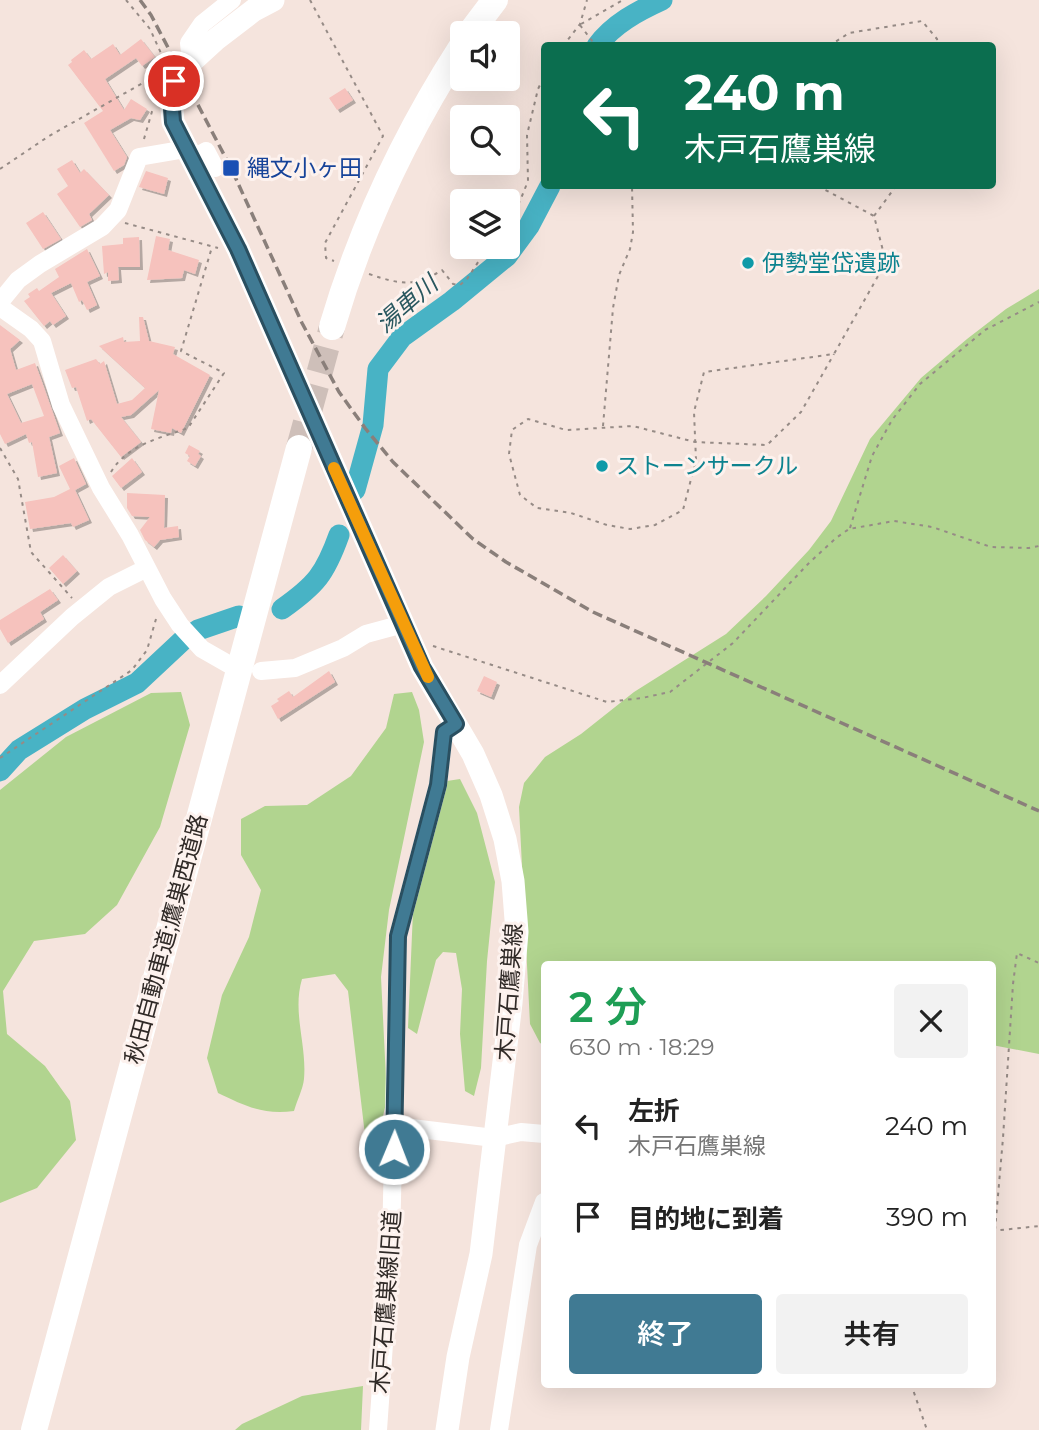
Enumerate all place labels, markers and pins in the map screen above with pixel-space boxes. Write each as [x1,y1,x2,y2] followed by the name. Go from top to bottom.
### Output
[144,51,204,111] pin
[247,154,362,182] place label: 縄文小ヶ田
[221,158,241,178] marker: 縄文小ヶ田
[762,249,900,277] place label: 伊勢堂岱遺跡
[740,255,756,271] marker: 伊勢堂岱遺跡
[616,452,798,480] place label: ストーンサークル
[594,458,610,474] marker: ストーンサークル

